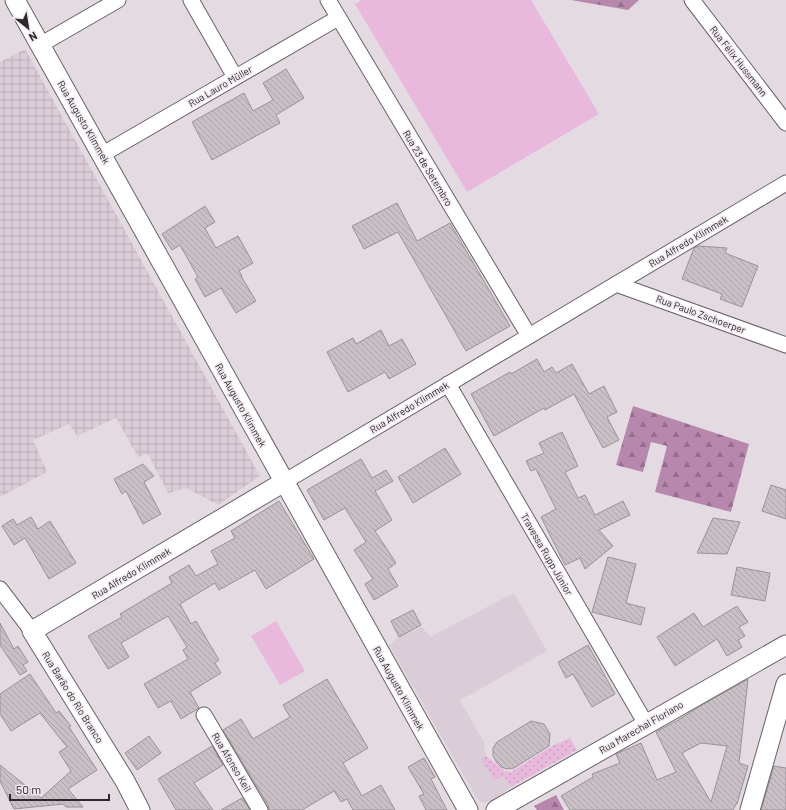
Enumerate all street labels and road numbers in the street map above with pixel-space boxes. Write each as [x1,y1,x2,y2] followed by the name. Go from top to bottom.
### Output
[708,23,770,99] street label: Rua Félix Hussmann
[186,63,254,109] street label: Rua Lauro Müller
[55,78,113,166] street label: Rua Augusto Klimmek
[401,128,455,208] street label: Rua 23 de Setembro
[646,213,730,269] street label: Rua Alfredo Klimmek
[655,292,748,336] street label: Rua Paulo Zschoerper
[213,361,269,449] street label: Rua Augusto Klimmek
[367,379,451,435] street label: Rua Alfredo Klimmek
[519,511,576,598] street label: Travessa Rupp Júnior
[89,545,173,601] street label: Rua Alfredo Klimmek
[371,644,427,732] street label: Rua Augusto Klimmek
[40,649,106,745] street label: Rua Barão do Rio Branco
[597,698,685,756] street label: Rua Marechal Floriano
[210,730,254,794] street label: Rua Afonso Keil

